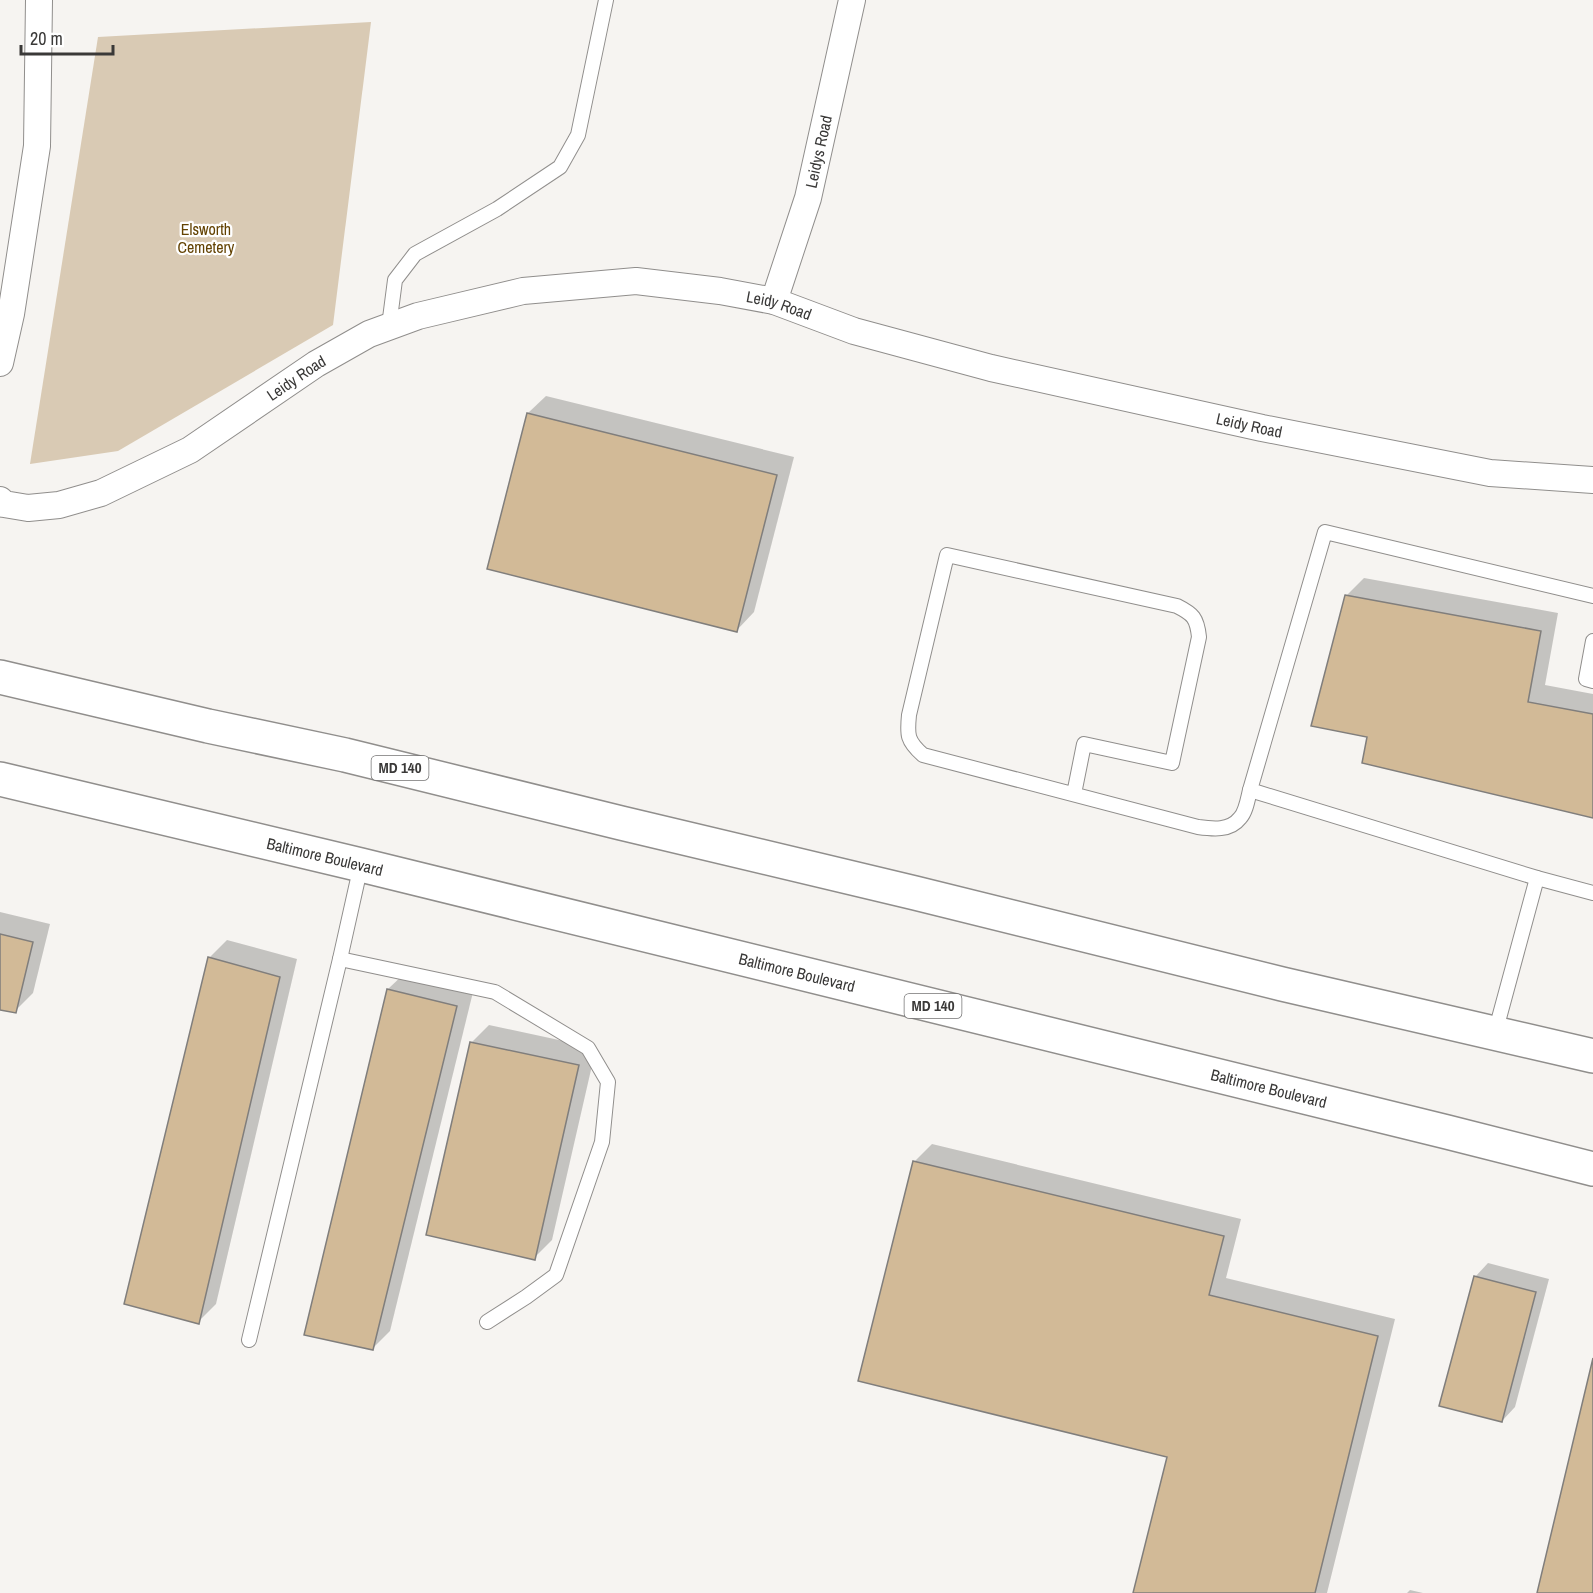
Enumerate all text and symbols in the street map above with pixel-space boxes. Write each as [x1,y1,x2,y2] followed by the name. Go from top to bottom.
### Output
[21,18,112,56] scale bar
[30,26,63,51] text: 20 m
[800,113,837,190] street label: Leidys Road
[178,218,235,258] park label: Elsworth Cemetery
[745,285,815,325] street label: Leidy Road
[262,350,330,406] street label: Leidy Road
[1214,407,1284,443] street label: Leidy Road
[372,756,428,780] road number: MD 140
[264,832,385,881] street label: Baltimore Boulevard
[737,947,857,997] street label: Baltimore Boulevard
[904,994,962,1018] road number: MD 140
[1208,1063,1329,1113] street label: Baltimore Boulevard

